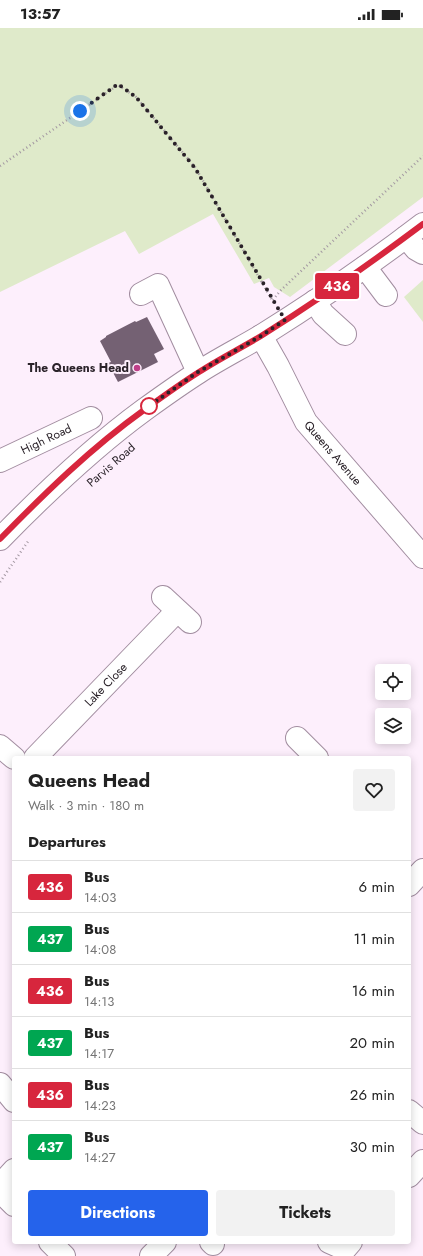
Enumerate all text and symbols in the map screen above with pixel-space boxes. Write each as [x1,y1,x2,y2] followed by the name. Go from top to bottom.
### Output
[20,3,61,25] text: 13:57
[70,101,90,121] your location
[314,273,360,299] line badge: 436
[323,276,351,296] text: 436
[28,359,129,377] place label: The Queens Head
[132,363,142,373] marker: The Queens Head
[140,397,158,415] unlabelled marker
[300,417,366,489] street label: Queens Avenue
[18,419,75,459] street label: High Road
[83,439,139,491] street label: Parvis Road
[80,659,131,711] street label: Lake Close
[375,664,411,744] map controls
[375,664,411,700] button: locate
[375,708,411,744] button: layers
[28,767,150,794] text: Queens Head
[353,769,395,811] button: heart
[28,796,144,815] text: Walk · 3 min · 180 m
[28,831,106,853] text: Departures
[84,866,109,888] text: Bus
[358,876,395,898] text: 6 min
[36,877,64,897] text: 436
[84,888,116,907] text: 14:03
[84,918,109,940] text: Bus
[354,928,395,950] text: 11 min
[37,929,63,949] text: 437
[84,940,116,959] text: 14:08
[84,970,109,992] text: Bus
[352,980,395,1002] text: 16 min
[36,981,64,1001] text: 436
[84,992,114,1011] text: 14:13
[84,1022,109,1044] text: Bus
[349,1032,395,1054] text: 20 min
[37,1033,63,1053] text: 437
[84,1044,114,1063] text: 14:17
[84,1074,109,1096] text: Bus
[350,1084,395,1106] text: 26 min
[36,1085,64,1105] text: 436
[84,1096,116,1115] text: 14:23
[84,1126,109,1148] text: Bus
[350,1136,395,1158] text: 30 min
[37,1137,63,1157] text: 437
[84,1148,116,1167] text: 14:27
[28,1190,208,1236] button: Directions
[216,1190,395,1236] button: Tickets

